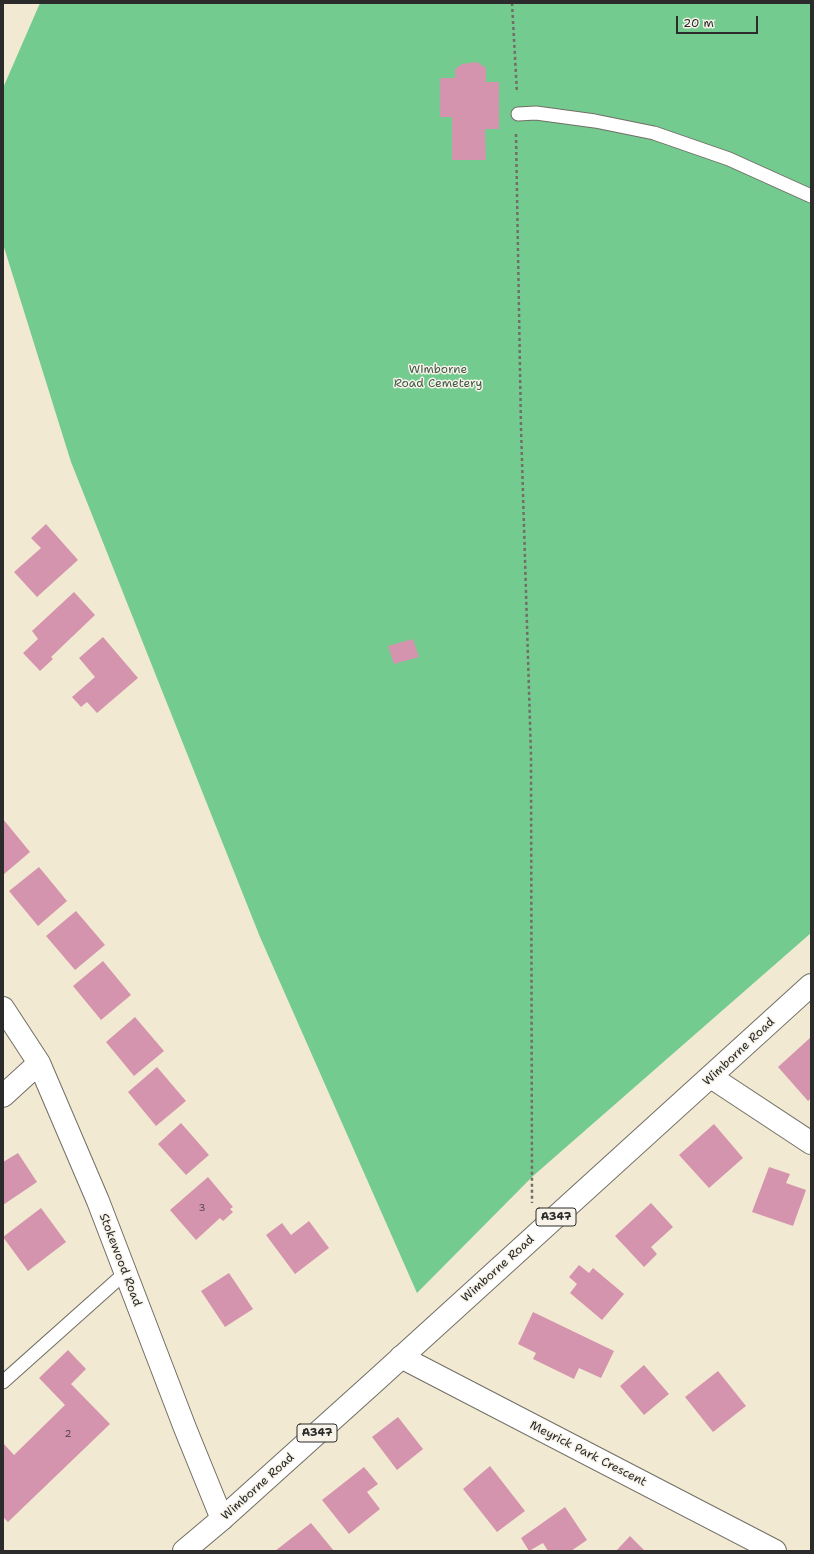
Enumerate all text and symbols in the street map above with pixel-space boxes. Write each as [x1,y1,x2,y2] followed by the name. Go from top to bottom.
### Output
[678,8,760,34] scale bar
[683,15,714,31] text: 20 m
[394,363,482,391] park label: Wimborne Road Cemetery
[700,1015,778,1089] street label: Wimborne Road
[199,1202,205,1214] house number: 3
[536,1208,576,1226] road number: A347
[96,1211,144,1309] street label: Stokewood Road
[459,1233,537,1305] street label: Wimborne Road
[527,1418,649,1490] street label: Meyrick Park Crescent
[297,1424,337,1442] road number: A347
[65,1428,71,1440] house number: 2
[219,1451,297,1523] street label: Wimborne Road

